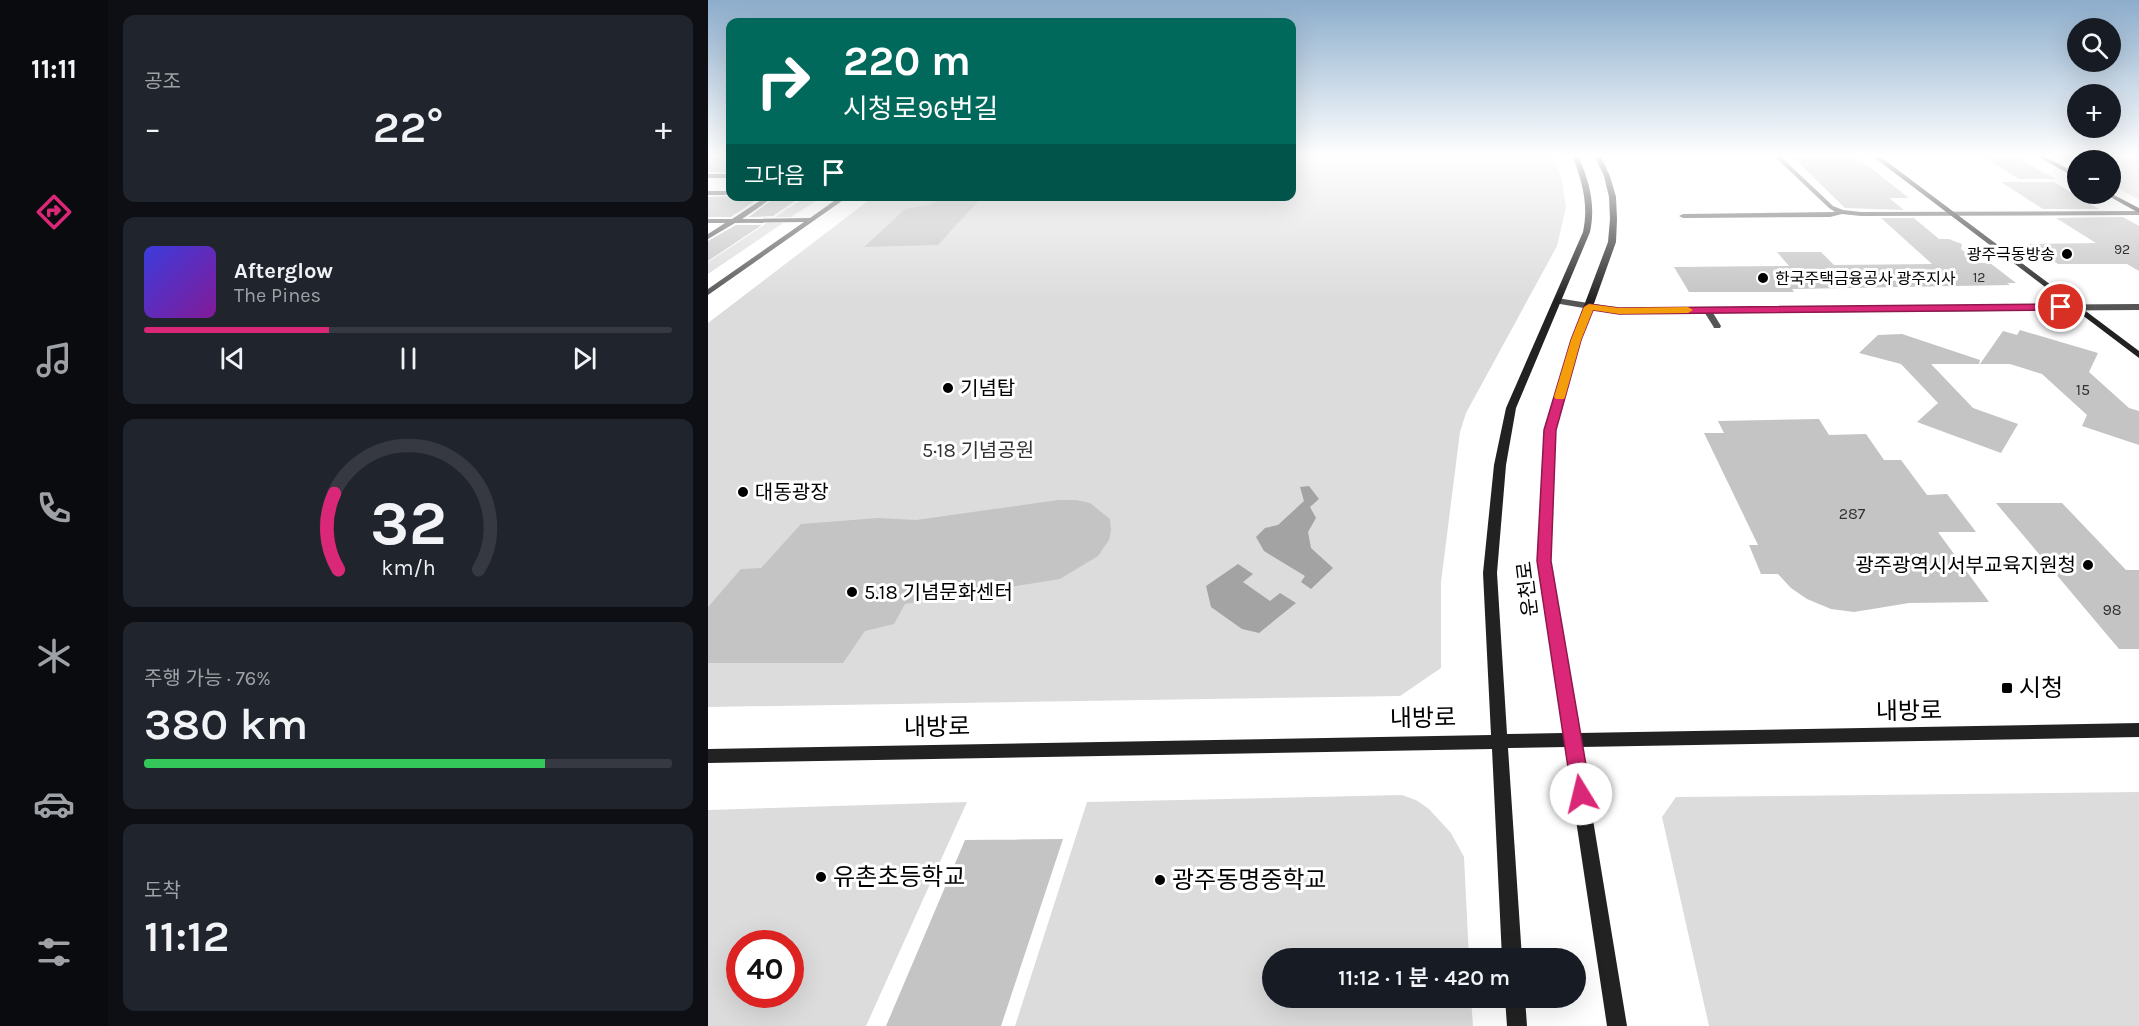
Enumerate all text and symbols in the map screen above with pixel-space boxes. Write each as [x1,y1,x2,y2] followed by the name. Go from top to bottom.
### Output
[2067,18,2121,204] map controls
[2067,18,2121,72] button: search
[843,36,971,86] text: 220 m
[744,42,822,120] icon: right
[31,53,77,85] text: 11:11
[144,70,181,93] text: 공조
[2067,84,2121,138] button: +
[843,93,998,125] text: 시청로96번길
[373,101,443,153] text: 22°
[144,109,161,147] text: −
[655,109,672,147] text: +
[2067,150,2121,204] button: −
[817,156,850,189] icon: arrive
[744,163,805,189] text: 그다음
[33,191,75,233] icon: directions
[2114,241,2130,258] house number: 92
[1967,245,2055,264] place label: 광주극동방송
[2060,247,2074,261] marker: 광주극동방송
[234,258,333,284] text: Afterglow
[1775,269,1956,288] place label: 한국주택금융공사 광주지사
[1973,269,1985,286] house number: 12
[1756,271,1770,285] marker: 한국주택금융공사 광주지사
[2035,281,2086,332] pin
[234,284,321,307] text: The Pines
[2044,290,2077,323] icon: arrive
[33,339,75,381] icon: music
[216,342,249,375] icon: previous
[392,342,425,375] icon: pause
[568,342,601,375] icon: next
[960,377,1015,400] place label: 기념탑
[2076,380,2090,399] house number: 15
[941,381,955,395] marker: 기념탑
[922,439,1034,462] park label: 5·18 기념공원
[755,481,829,504] place label: 대동광장
[736,485,750,499] marker: 대동광장
[33,487,75,529] icon: phone
[370,487,446,560] text: 32
[1839,504,1866,523] house number: 287
[1855,554,2076,577] place label: 광주광역시서부교육지원청
[381,555,435,580] text: km/h
[2081,558,2095,572] marker: 광주광역시서부교육지원청
[1513,560,1542,618] street label: 운천로
[864,581,1013,604] place label: 5.18 기념문화센터
[845,585,859,599] marker: 5.18 기념문화센터
[2102,600,2122,619] house number: 98
[33,635,75,677] icon: climate
[144,667,271,690] text: 주행 가능 · 76%
[2019,674,2063,702] place label: 시청
[2000,681,2014,695] marker: 시청
[1876,696,1942,726] street label: 내방로
[144,698,308,750] text: 380 km
[1390,703,1456,733] street label: 내방로
[904,712,970,742] street label: 내방로
[1549,762,1613,826] position arrow
[33,783,75,825] icon: car
[833,863,965,891] place label: 유촌초등학교
[1172,866,1327,894] place label: 광주동명중학교
[814,870,828,884] marker: 유촌초등학교
[1153,873,1167,887] marker: 광주동명중학교
[144,879,181,902] text: 도착
[144,910,230,962] text: 11:12
[726,930,804,1008] speed limit sign: 40
[33,931,75,973] icon: filters
[1338,965,1510,991] text: 11:12 · 1 분 · 420 m

